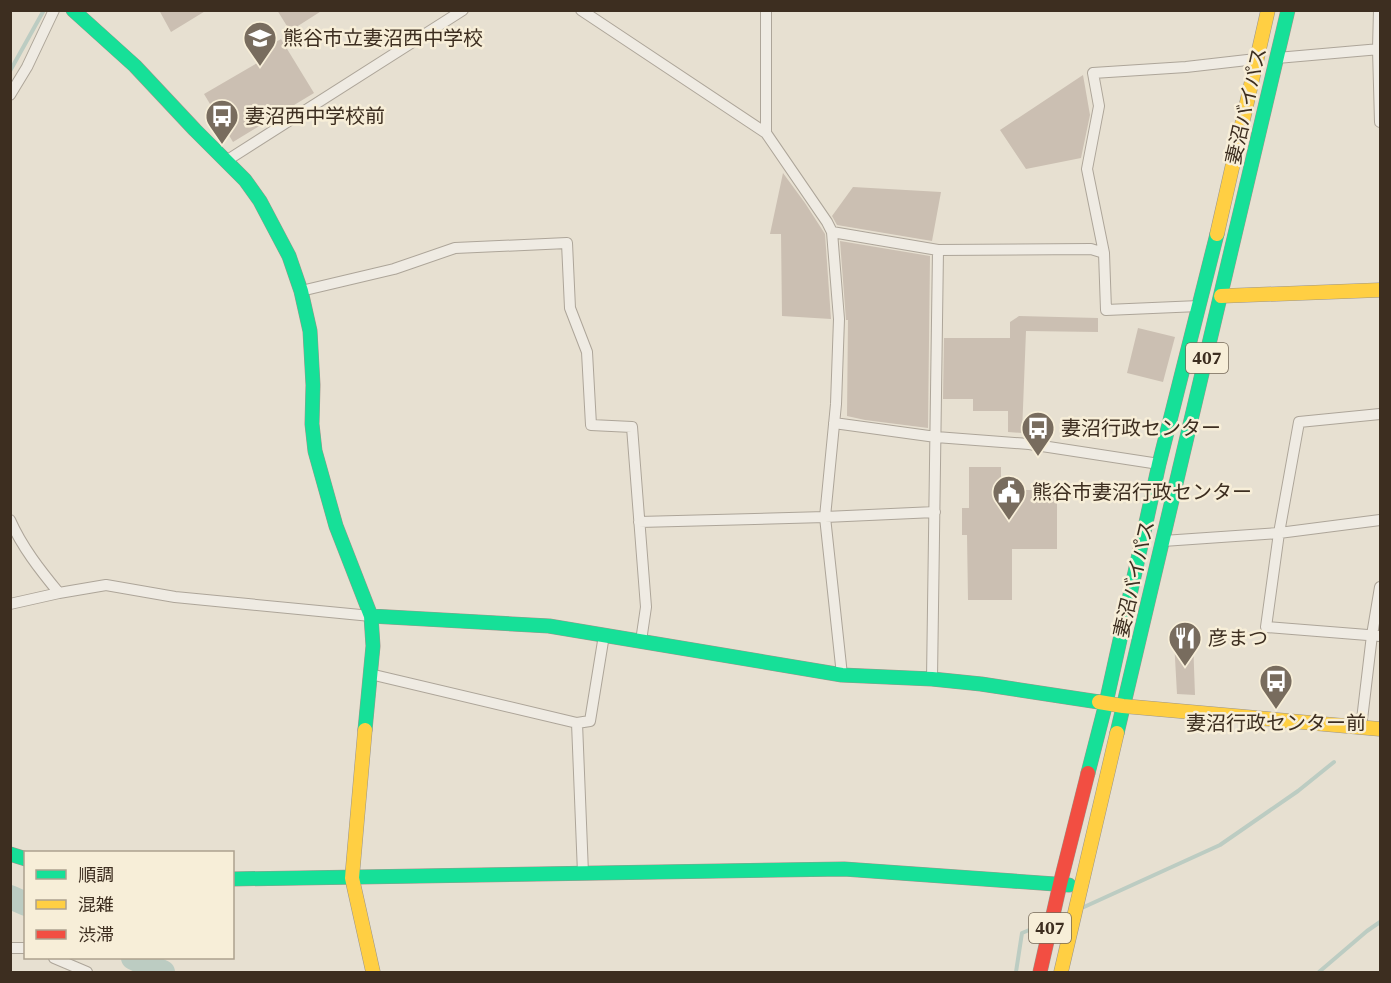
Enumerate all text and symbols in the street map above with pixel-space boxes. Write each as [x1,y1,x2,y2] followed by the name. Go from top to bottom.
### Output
[242,20,278,67] school or university icon: 熊谷市立妻沼西中学校
[283,24,483,52] place label: 熊谷市立妻沼西中学校
[1219,45,1273,167] street label: 妻沼バイパス
[204,98,240,145] bus stop icon: 妻沼西中学校前
[245,102,385,130] place label: 妻沼西中学校前
[1186,343,1228,373] road number: 407
[1020,410,1056,457] bus stop icon: 妻沼行政センター
[1061,414,1221,442] place label: 妻沼行政センター
[991,474,1027,521] public building icon: 熊谷市妻沼行政センター
[1032,478,1252,506] place label: 熊谷市妻沼行政センター
[1107,518,1161,640] street label: 妻沼バイパス
[1167,620,1203,667] restaurant icon: 彦まつ
[1208,624,1268,652] place label: 彦まつ
[1258,663,1294,710] bus stop icon: 妻沼行政センター前
[1186,709,1366,737] place label: 妻沼行政センター前
[24,851,234,959] legend
[78,862,114,887] text: 順調
[78,892,114,917] text: 混雑
[1029,913,1071,943] road number: 407
[78,922,114,947] text: 渋滞

